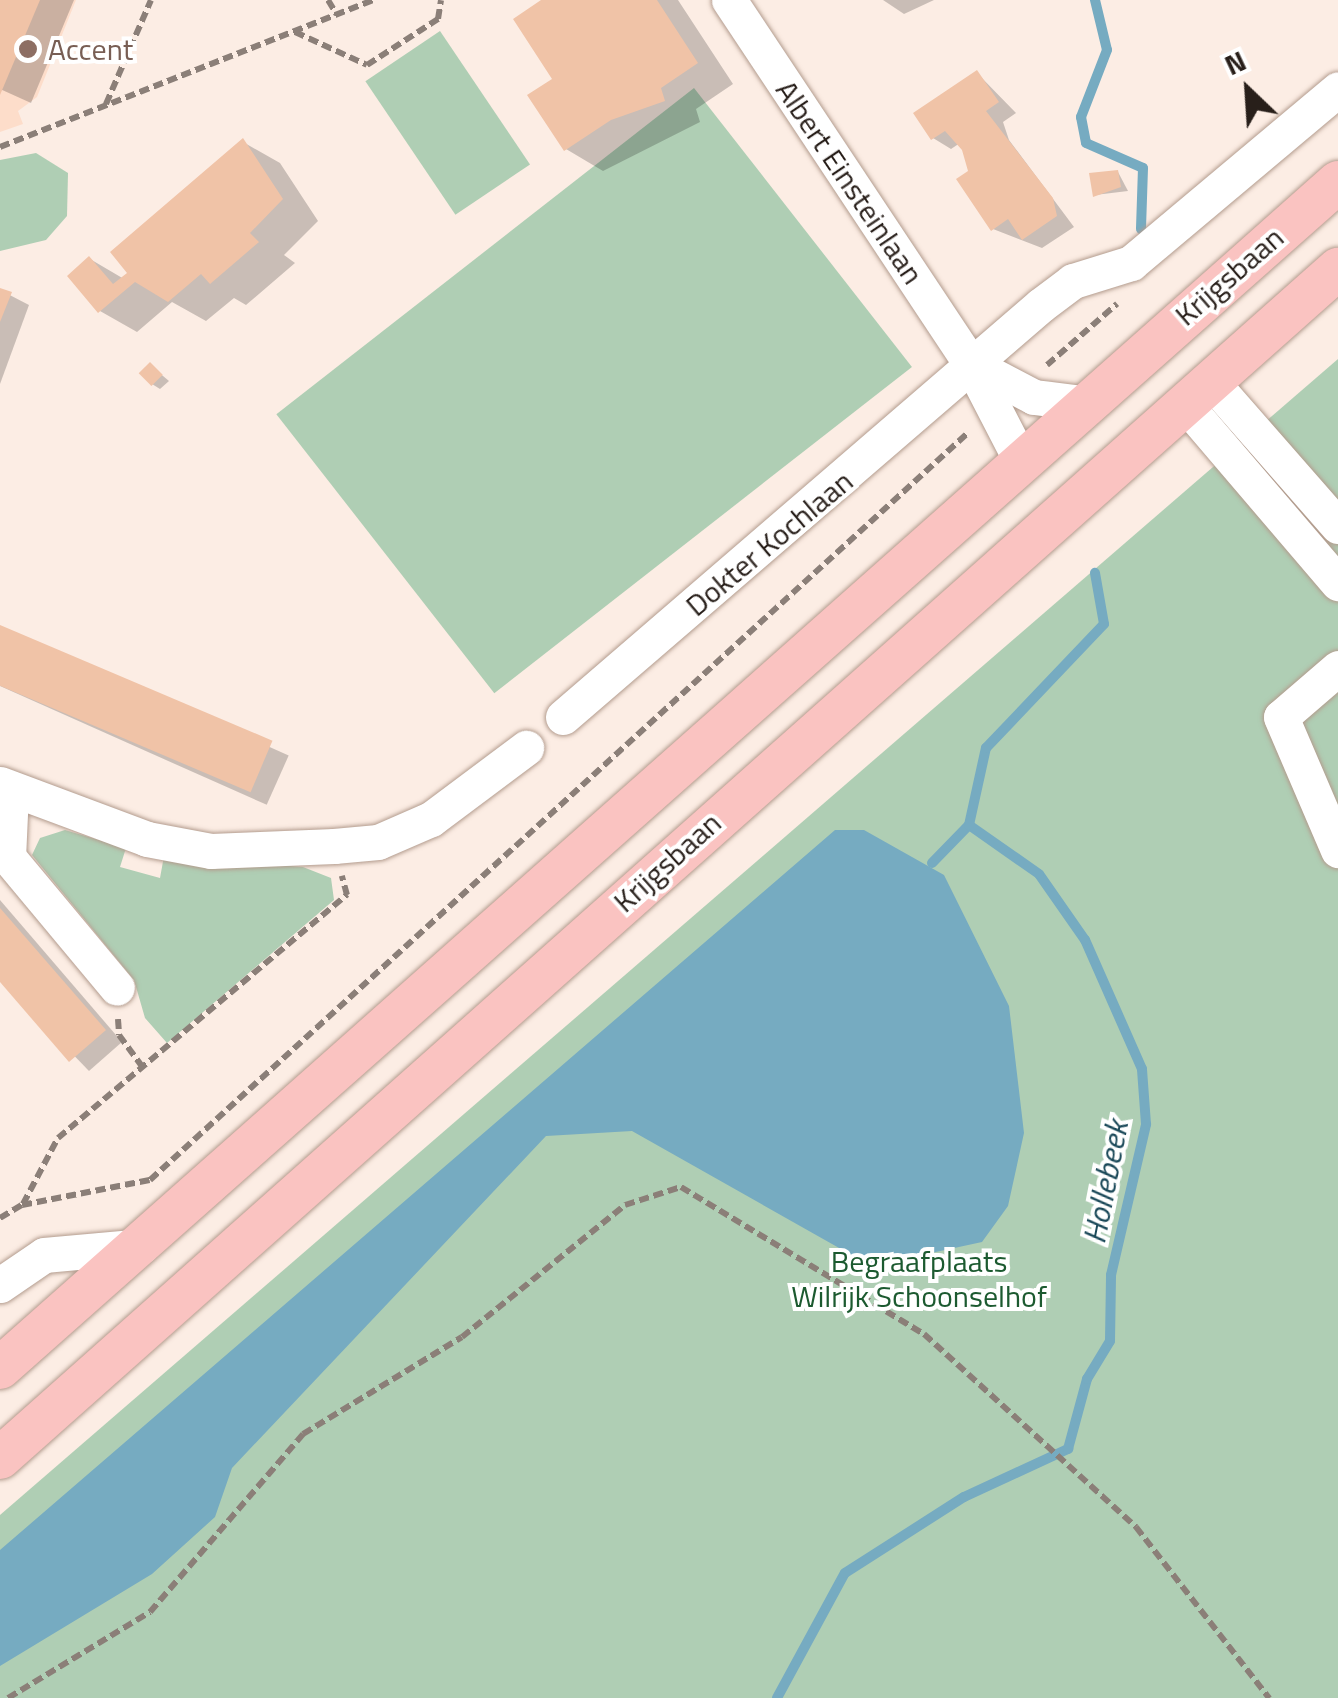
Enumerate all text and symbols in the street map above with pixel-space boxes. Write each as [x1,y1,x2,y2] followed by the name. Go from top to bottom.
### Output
[48,31,133,67] place label: Accent
[17,38,39,60] marker: Accent
[1217,39,1253,86] text: N
[1198,40,1298,140] north arrow
[769,73,931,291] street label: Albert Einsteinlaan
[1167,219,1291,333] street label: Krijgsbaan
[678,463,860,623] street label: Dokter Kochlaan
[606,805,728,919] street label: Krijgsbaan
[1074,1118,1136,1246] water label: Hollebeek
[791,1243,1047,1314] park label: Begraafplaats Wilrijk Schoonselhof

